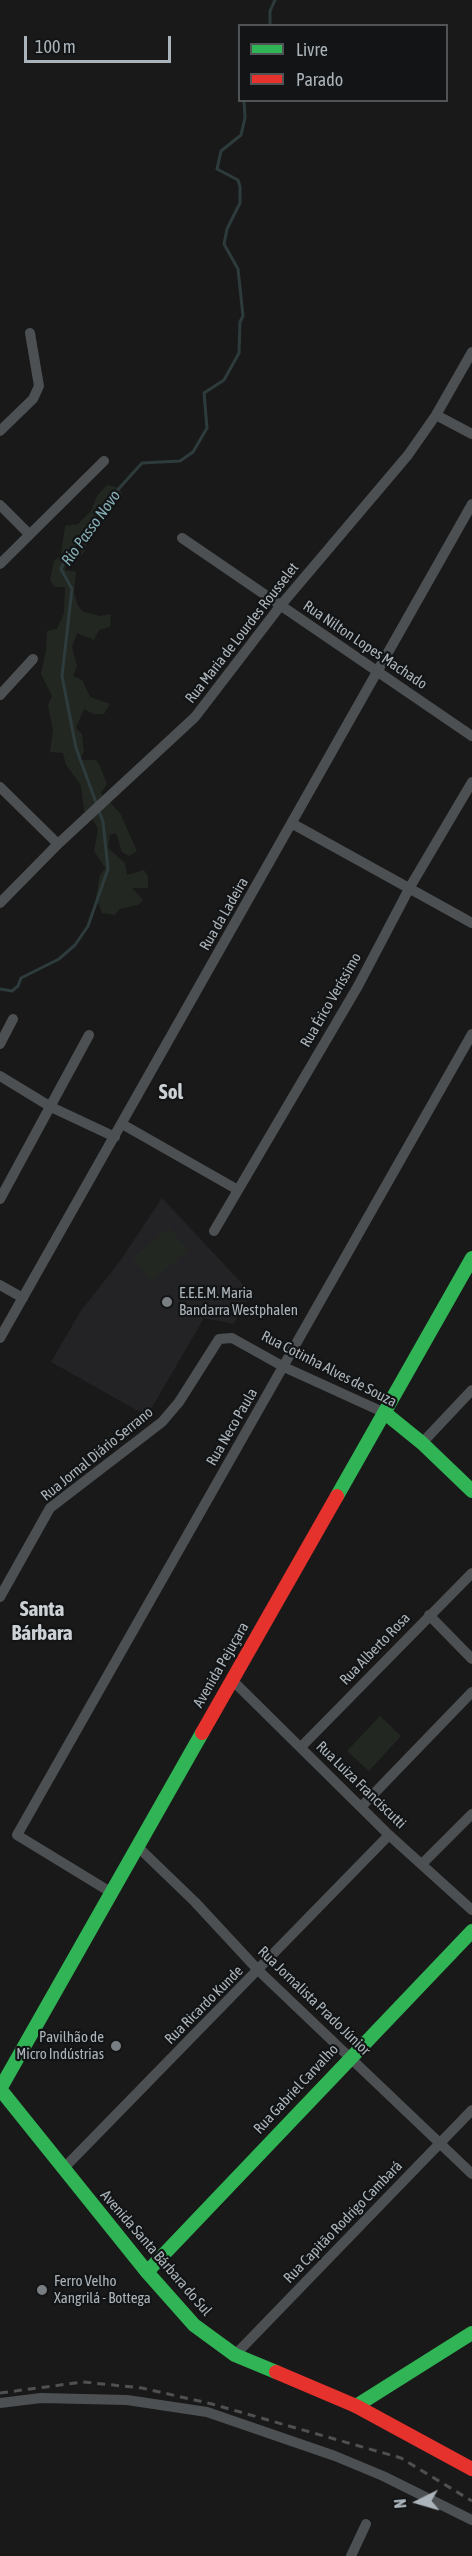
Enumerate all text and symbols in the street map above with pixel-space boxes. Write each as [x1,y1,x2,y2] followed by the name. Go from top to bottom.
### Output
[27,24,174,62] scale bar
[238,24,448,102] legend
[35,36,76,57] text: 100 m
[296,39,328,60] text: Livre
[296,69,343,90] text: Parado
[57,487,125,569] water label: Rio Passo Novo
[181,559,303,707] street label: Rua Maria de Lourdes Rousselet
[300,597,430,693] street label: Rua Nilton Lopes Machado
[196,874,252,954] street label: Rua da Ladeira
[297,950,365,1050] street label: Rua Érico Veríssimo
[159,1079,183,1105] district label: Sol
[179,1284,298,1319] place label: E.E.E.M. Maria Bandarra Westphalen
[160,1295,174,1309] marker: E.E.E.M. Maria Bandarra Westphalen
[258,1327,400,1411] street label: Rua Cotinha Alves de Souza
[203,1385,261,1469] street label: Rua Neco Paula
[37,1403,157,1505] street label: Rua Jornal Diário Serrano
[11,1596,73,1646] district label: Santa Bárbara
[336,1609,414,1689] street label: Rua Alberto Rosa
[189,1619,253,1711] street label: Avenida Pejuçara
[312,1738,410,1832] street label: Rua Luiza Franciscutti
[254,1943,374,2059] street label: Rua Jornalista Prado Júnior
[161,1962,247,2048] street label: Rua Ricardo Kunde
[16,2028,104,2063] place label: Pavilhão de Micro Indústrias
[109,2039,123,2053] marker: Pavilhão de Micro Indústrias
[250,2040,342,2138] street label: Rua Gabriel Carvalho
[280,2157,406,2287] street label: Rua Capitão Rodrigo Cambará
[97,2187,215,2319] street label: Avenida Santa Bárbara do Sul
[54,2272,151,2307] place label: Ferro Velho Xangrilá - Bottega
[35,2283,49,2297] marker: Ferro Velho Xangrilá - Bottega
[388,2472,448,2532] north arrow
[391,2498,409,2509] text: N

